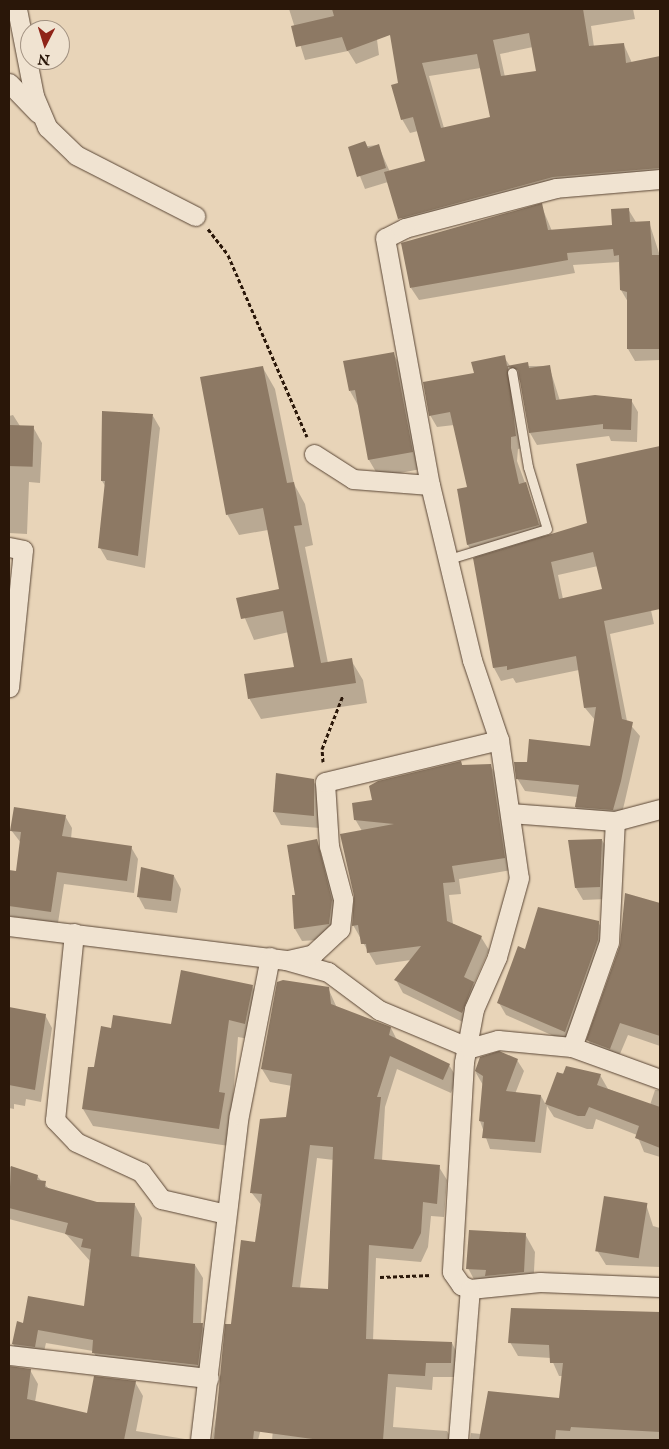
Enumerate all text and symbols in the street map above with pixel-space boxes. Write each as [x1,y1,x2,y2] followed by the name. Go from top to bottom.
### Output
[20,20,70,70] north arrow
[37,49,51,68] text: N

